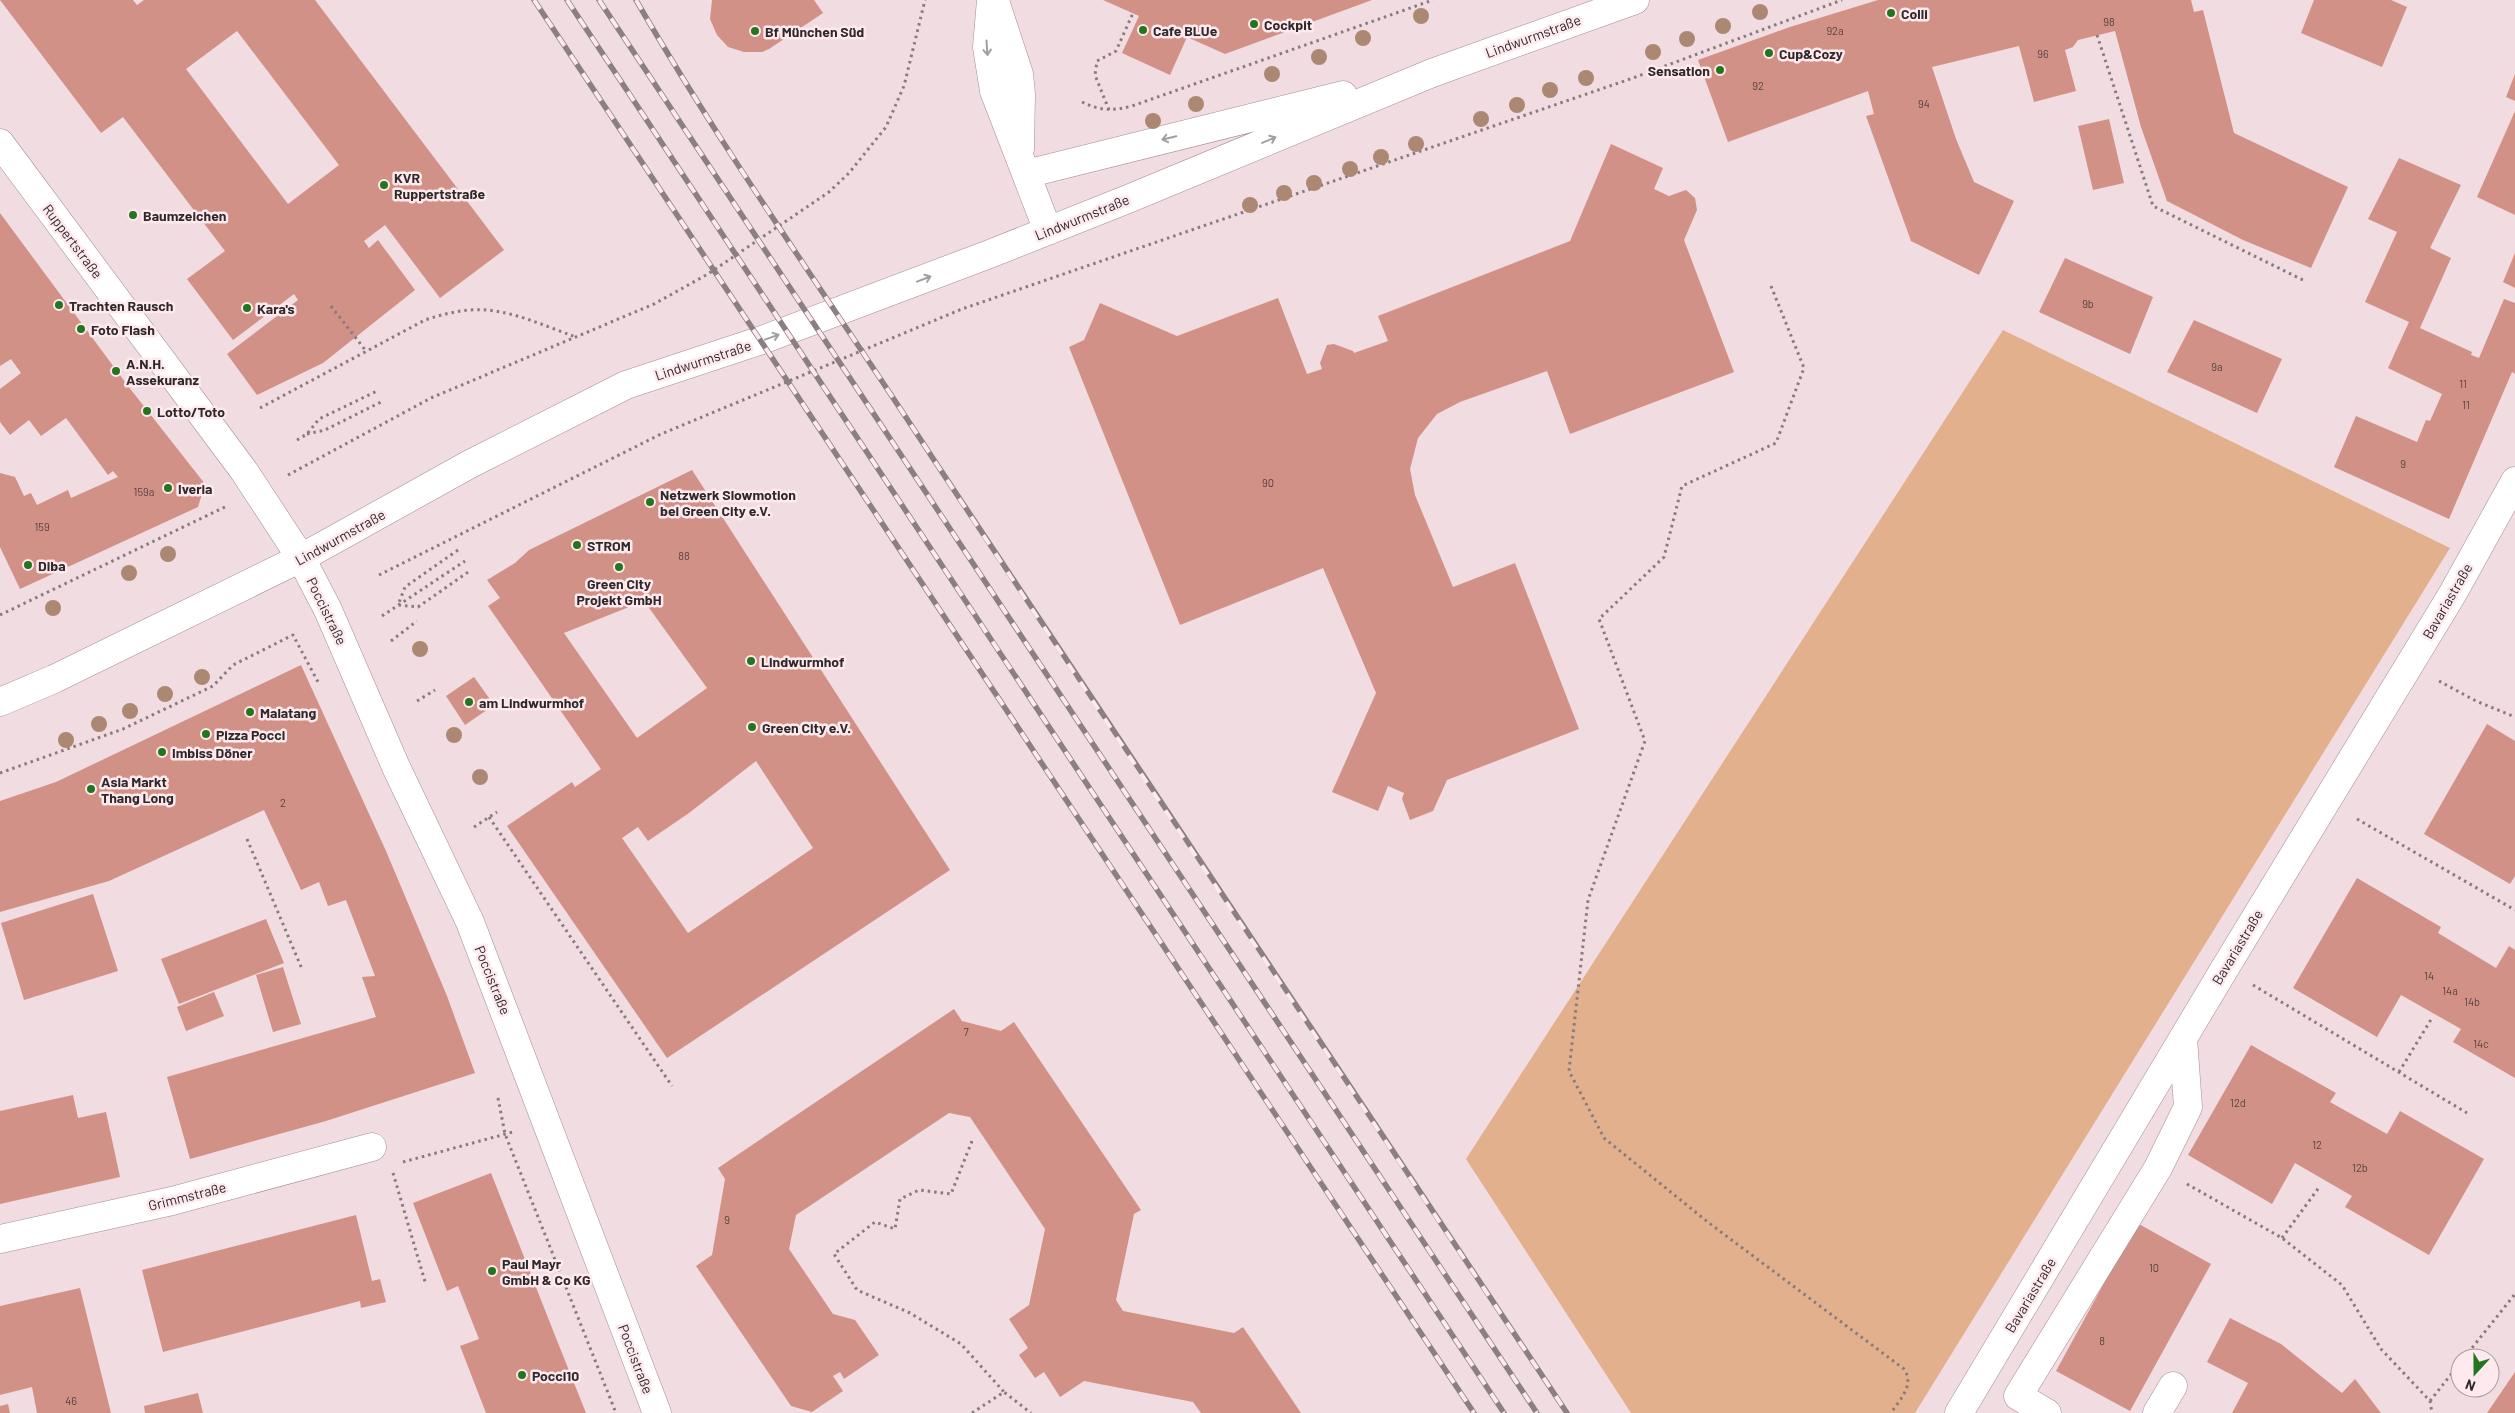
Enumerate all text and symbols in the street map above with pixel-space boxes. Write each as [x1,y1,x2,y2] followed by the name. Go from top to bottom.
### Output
[1901,5,1928,22] place label: Colli
[1885,7,1897,19] marker: Colli
[1483,11,1583,61] street label: Lindwurmstraße
[2103,15,2115,28] house number: 98
[1264,16,1312,33] place label: Cockpit
[1248,18,1260,30] marker: Cockpit
[1153,22,1218,39] place label: Cafe BLUe
[765,23,864,40] place label: Bf München Süd
[1137,24,1149,36] marker: Cafe BLUe
[1826,24,1844,37] house number: 92a
[749,25,761,37] marker: Bf München Süd
[983,40,992,56] one-way arrow
[1779,45,1843,62] place label: Cup&Cozy
[1763,47,1775,59] marker: Cup&Cozy
[2037,47,2049,60] house number: 96
[1648,62,1710,79] place label: Sensation
[1714,64,1726,76] marker: Sensation
[1752,79,1764,92] house number: 92
[1918,97,1930,110] house number: 94
[1162,134,1178,143] one-way arrow
[1261,135,1276,145] one-way arrow
[394,169,486,202] place label: KVR Ruppertstraße
[378,179,390,191] marker: KVR Ruppertstraße
[1032,190,1132,244] street label: Lindwurmstraße
[40,201,106,281] street label: Ruppertstraße
[143,207,226,224] place label: Baumzeichen
[127,209,139,221] marker: Baumzeichen
[915,274,931,283] one-way arrow
[69,297,173,314] place label: Trachten Rausch
[2082,297,2094,310] house number: 9b
[53,299,65,311] marker: Trachten Rausch
[257,300,295,317] place label: Kara's
[241,302,253,314] marker: Kara's
[91,321,155,338] place label: Foto Flash
[75,323,87,335] marker: Foto Flash
[763,332,779,341] one-way arrow
[653,336,753,384] street label: Lindwurmstraße
[126,355,199,388] place label: A.N.H. Assekuranz
[2211,360,2223,373] house number: 9a
[110,365,122,377] marker: A.N.H. Assekuranz
[2459,377,2467,390] house number: 11
[2462,398,2470,411] house number: 11
[157,403,225,420] place label: Lotto/Toto
[141,405,153,417] marker: Lotto/Toto
[2400,457,2406,470] house number: 9
[1262,476,1274,489] house number: 90
[178,480,212,497] place label: Iveria
[162,482,174,494] marker: Iveria
[134,485,154,498] house number: 159a
[660,486,796,519] place label: Netzwerk Slowmotion bei Green City e.V.
[644,496,656,508] marker: Netzwerk Slowmotion bei Green City e.V.
[292,505,388,569] street label: Lindwurmstraße
[34,520,50,533] house number: 159
[587,537,631,554] place label: STROM
[571,539,583,551] marker: STROM
[678,549,690,562] house number: 88
[38,557,66,574] place label: Diba
[22,559,34,571] marker: Diba
[2419,560,2475,642] street label: Bavariastraße
[613,561,625,573] marker: Green City Projekt GmbH
[303,574,351,648] street label: Poccistraße
[576,575,662,608] place label: Green City Projekt GmbH
[761,653,844,670] place label: Lindwurmhof
[745,655,757,667] marker: Lindwurmhof
[479,694,584,711] place label: am Lindwurmhof
[463,696,475,708] marker: am Lindwurmhof
[260,704,316,721] place label: Malatang
[244,706,256,718] marker: Malatang
[762,719,851,736] place label: Green City e.V.
[746,721,758,733] marker: Green City e.V.
[216,726,285,743] place label: Pizza Pocci
[200,728,212,740] marker: Pizza Pocci
[172,744,253,761] place label: Imbiss Döner
[156,746,168,758] marker: Imbiss Döner
[101,773,174,806] place label: Asia Markt Thang Long
[85,783,97,795] marker: Asia Markt Thang Long
[280,796,286,809] house number: 2
[2208,906,2266,988] street label: Bavariastraße
[471,943,515,1017] street label: Poccistraße
[2424,969,2434,982] house number: 14
[2442,984,2458,997] house number: 14a
[2464,995,2480,1008] house number: 14b
[963,1025,969,1038] house number: 7
[2473,1037,2489,1050] house number: 14c
[2230,1096,2246,1109] house number: 12d
[2312,1138,2322,1151] house number: 12
[2352,1161,2368,1174] house number: 12b
[146,1178,228,1214] street label: Grimmstraße
[724,1213,730,1226] house number: 9
[2001,1254,2059,1336] street label: Bavariastraße
[502,1255,590,1288] place label: Paul Mayr GmbH & Co KG
[2149,1261,2159,1274] house number: 10
[486,1265,498,1277] marker: Paul Mayr GmbH & Co KG
[615,1322,657,1396] street label: Poccistraße
[2099,1334,2105,1347] house number: 8
[2450,1348,2500,1398] north arrow
[532,1367,579,1384] place label: Pocci10
[516,1369,528,1381] marker: Pocci10
[2463,1376,2478,1395] text: N
[65,1394,77,1407] house number: 46

